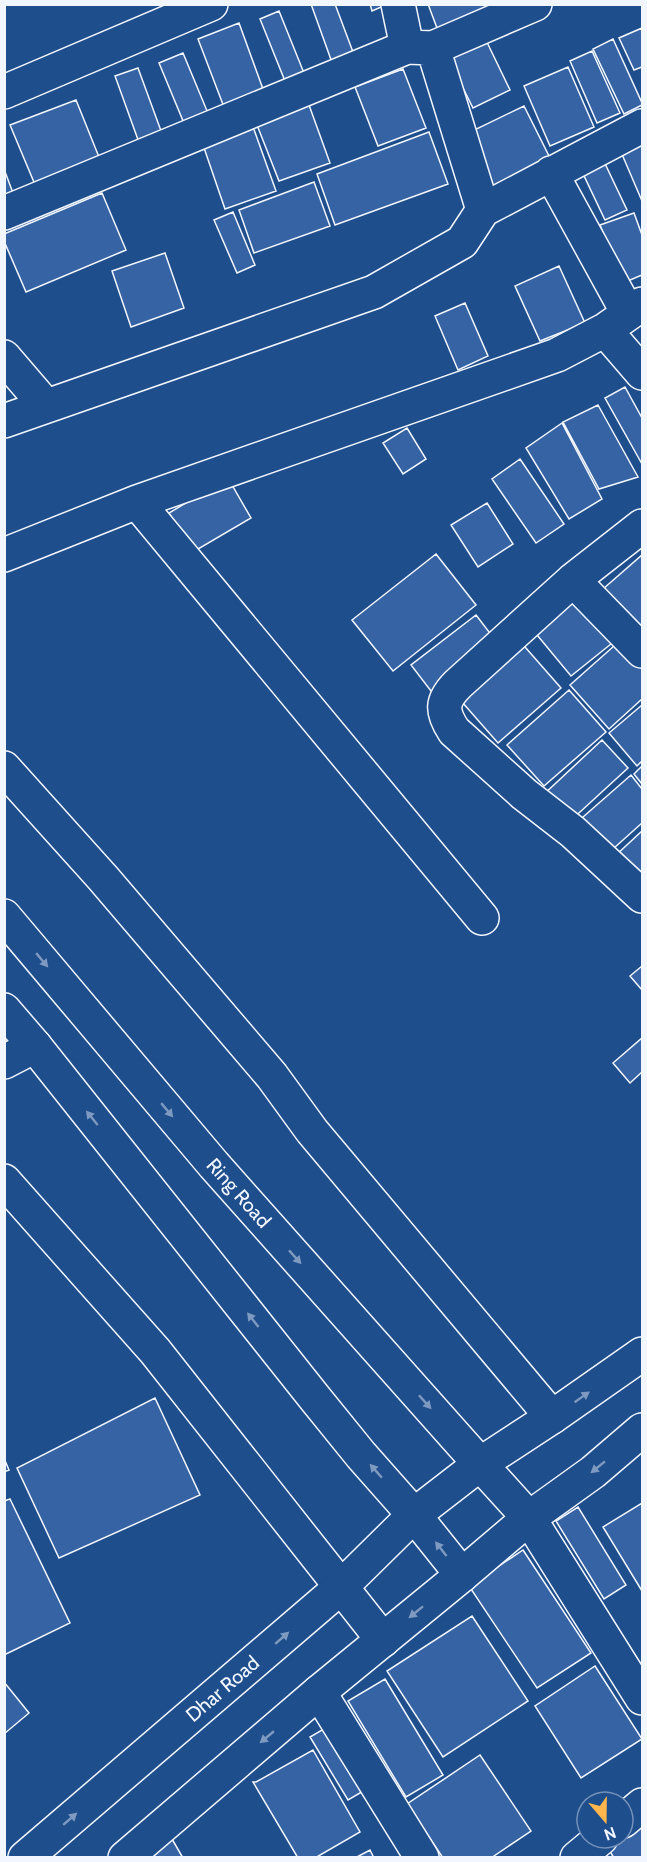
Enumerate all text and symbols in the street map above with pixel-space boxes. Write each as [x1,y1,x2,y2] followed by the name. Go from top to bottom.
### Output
[35,952,48,967] one-way arrow
[161,1102,174,1118] one-way arrow
[87,1110,99,1125] one-way arrow
[201,1153,276,1233] street label: Ring Road
[289,1249,302,1265] one-way arrow
[248,1312,260,1327] one-way arrow
[573,1391,589,1403] one-way arrow
[418,1395,432,1410] one-way arrow
[590,1461,605,1473] one-way arrow
[370,1464,383,1479] one-way arrow
[435,1541,447,1557] one-way arrow
[409,1606,424,1618] one-way arrow
[274,1632,289,1645] one-way arrow
[181,1651,264,1727] street label: Dhar Road
[260,1730,275,1743] one-way arrow
[575,1790,635,1850] north arrow
[62,1813,78,1826] one-way arrow
[601,1823,619,1844] text: N

